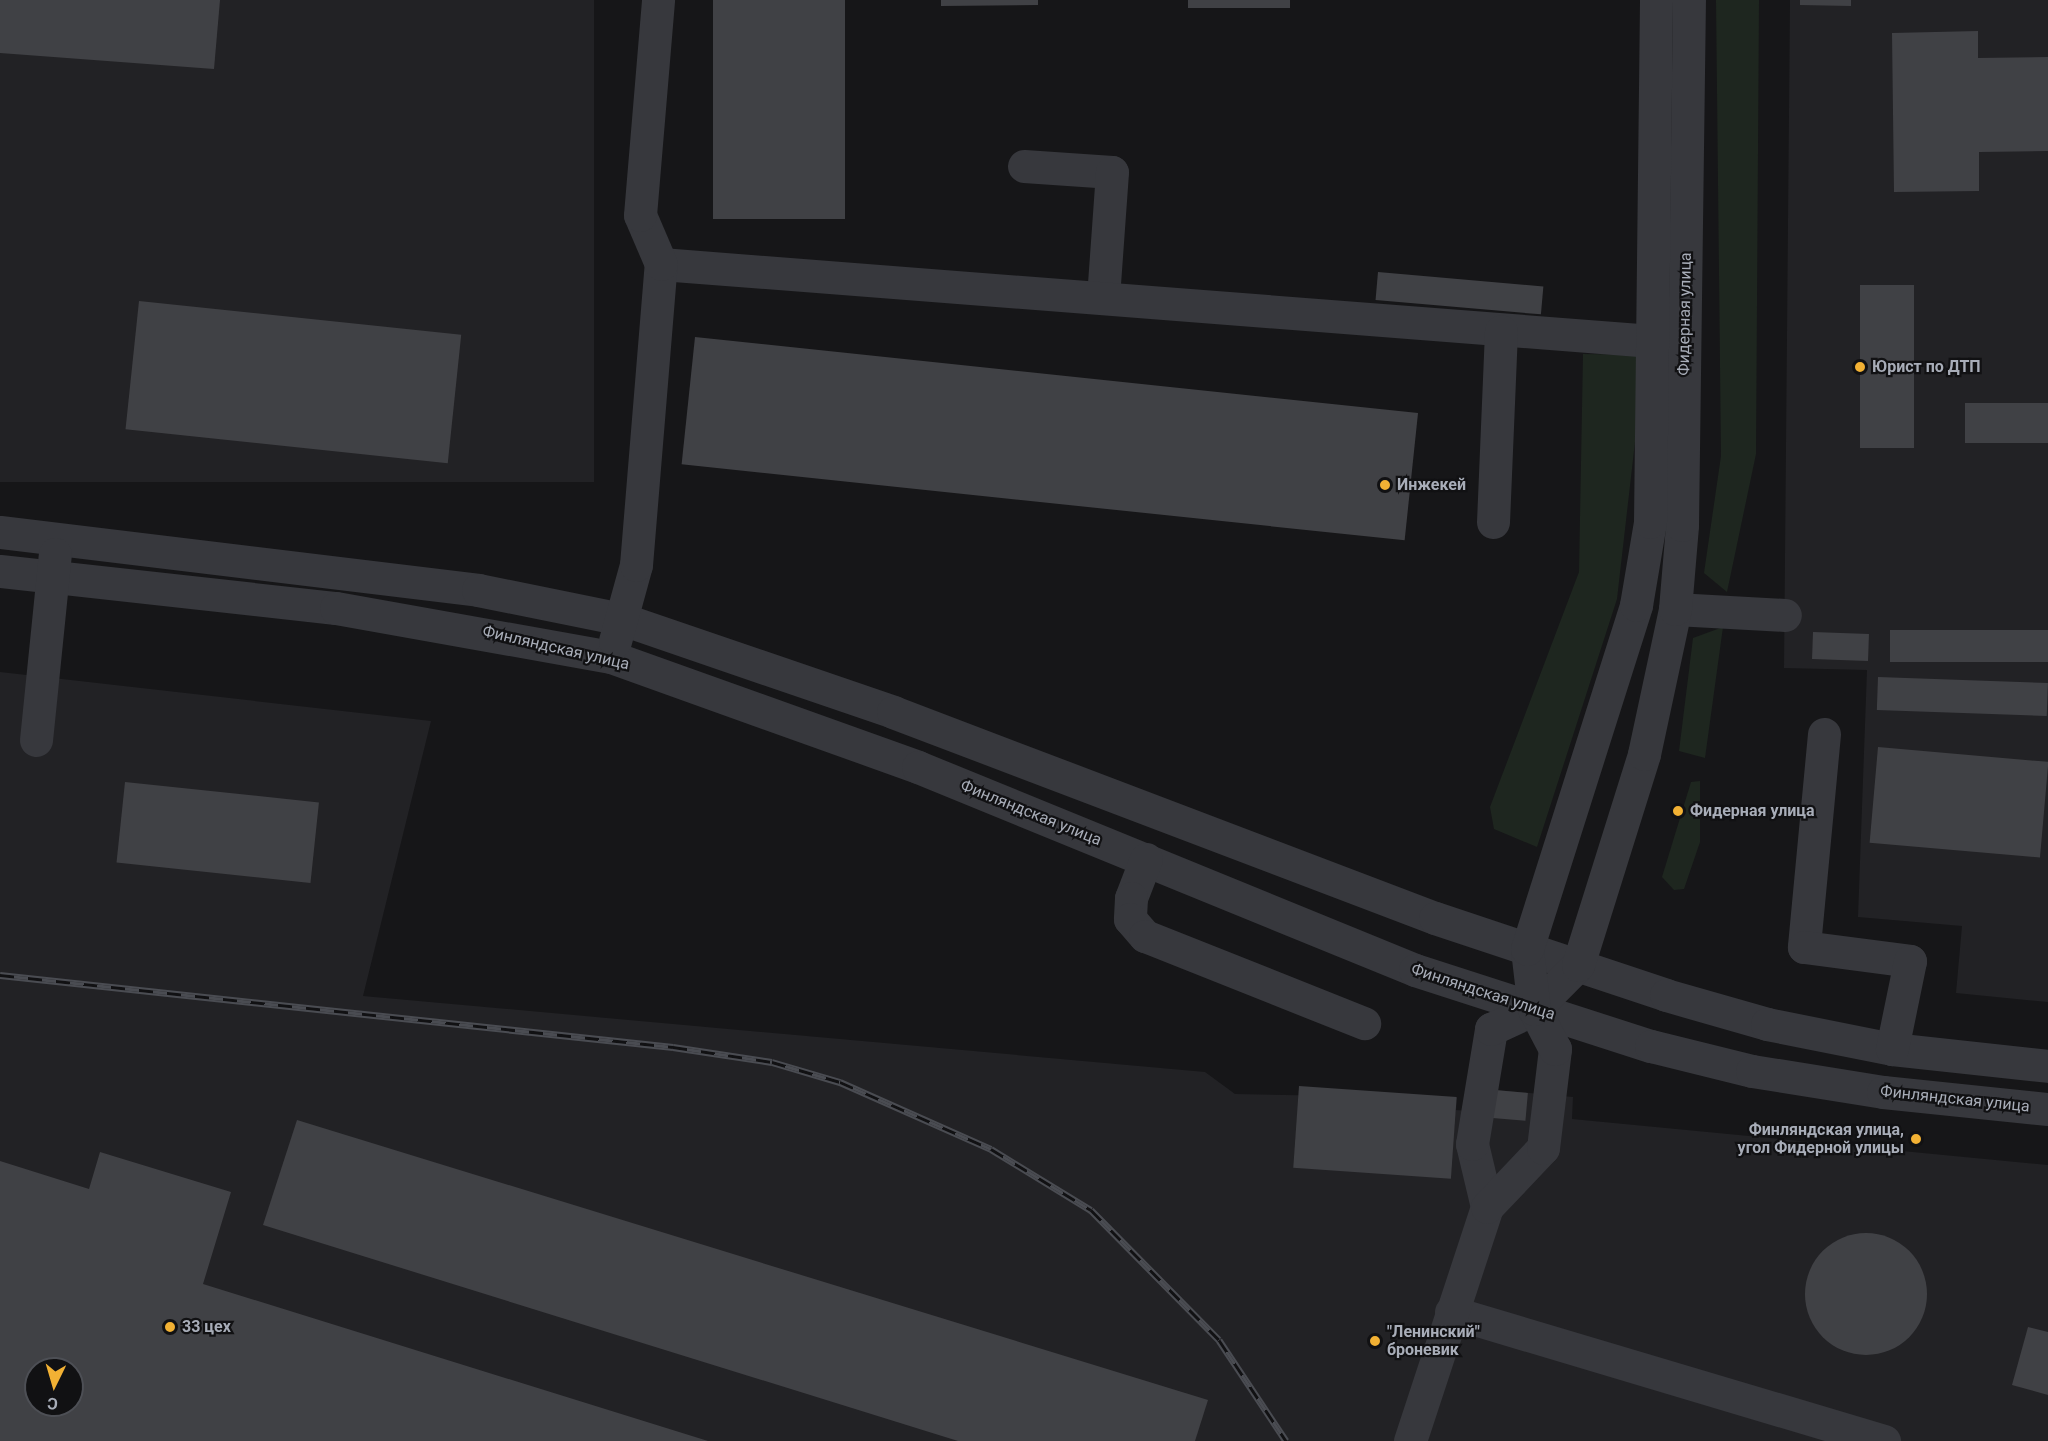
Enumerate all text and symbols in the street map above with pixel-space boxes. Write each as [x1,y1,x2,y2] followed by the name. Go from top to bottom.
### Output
[1674,252,1696,376] street label: Фидерная улица
[1872,357,1981,377] place label: Юрист по ДТП
[1853,360,1867,374] marker: Юрист по ДТП
[1397,475,1466,495] place label: Инжекей
[1378,478,1392,492] marker: Инжекей
[481,622,631,674] street label: Финляндская улица
[958,776,1104,850] street label: Финляндская улица
[1690,801,1815,821] place label: Фидерная улица
[1671,804,1685,818] marker: Фидерная улица
[1409,960,1557,1024] street label: Финляндская улица
[1879,1082,2031,1116] street label: Финляндская улица
[1738,1120,1904,1158] place label: Финляндская улица, угол Фидерной улицы
[1909,1132,1923,1146] marker: Финляндская улица, угол Фидерной улицы
[182,1317,231,1337] place label: 33 цех
[163,1320,177,1334] marker: 33 цех
[1387,1322,1480,1360] place label: "Ленинский" броневик
[1368,1334,1382,1348] marker: "Ленинский" броневик
[24,1357,84,1417] north arrow
[47,1394,59,1413] text: С

